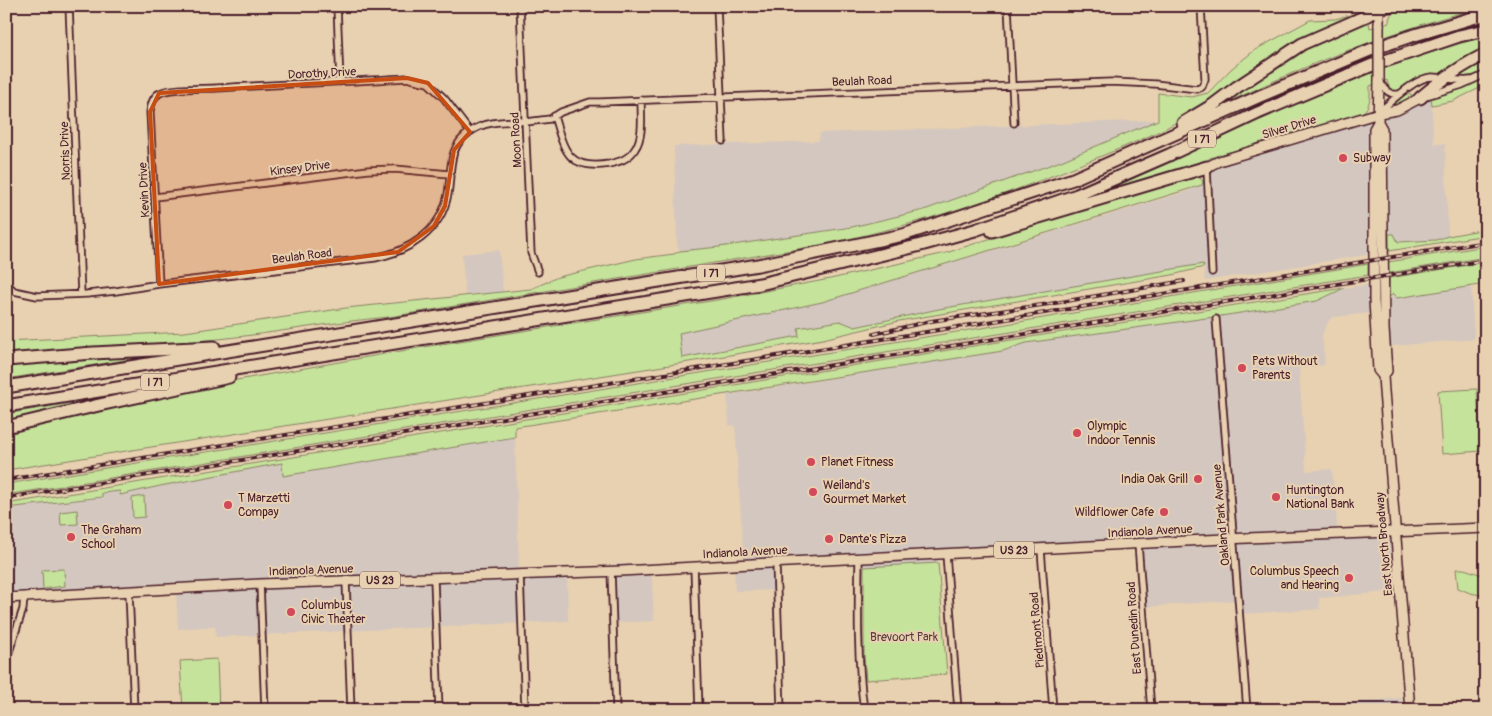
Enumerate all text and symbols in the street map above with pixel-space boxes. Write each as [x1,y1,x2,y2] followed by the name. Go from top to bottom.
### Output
[288,64,357,83] street label: Dorothy Drive
[832,73,893,90] street label: Beulah Road
[508,112,525,168] street label: Moon Road
[1260,112,1318,143] street label: Silver Drive
[57,121,74,181] street label: Norris Drive
[1188,130,1216,148] road number: I 71
[1353,151,1391,166] place label: Subway
[1337,152,1349,164] marker: Subway
[269,157,331,180] street label: Kinsey Drive
[136,162,153,218] street label: Kevin Drive
[271,245,333,268] street label: Beulah Road
[697,264,725,282] road number: I 71
[1252,354,1318,383] place label: Pets Without Parents
[1236,362,1248,374] marker: Pets Without Parents
[141,374,169,391] road number: I 71
[1087,419,1156,448] place label: Olympic Indoor Tennis
[1071,427,1083,439] marker: Olympic Indoor Tennis
[821,455,894,470] place label: Planet Fitness
[805,456,817,468] marker: Planet Fitness
[1210,463,1233,566] street label: Oakland Park Avenue
[1121,472,1188,487] place label: India Oak Grill
[1192,473,1204,485] marker: India Oak Grill
[823,478,906,507] place label: Weiland's Gourmet Market
[1286,483,1354,512] place label: Huntington National Bank
[807,486,819,498] marker: Weiland's Gourmet Market
[238,491,290,520] place label: T Marzetti Compay
[1270,491,1282,503] marker: Huntington National Bank
[1372,491,1397,596] street label: East North Broadway
[222,499,234,511] marker: T Marzetti Compay
[1075,505,1154,520] place label: Wildflower Cafe
[1158,506,1170,518] marker: Wildflower Cafe
[1107,522,1193,541] street label: Indianola Avenue
[81,523,142,552] place label: The Graham School
[65,531,77,543] marker: The Graham School
[839,532,907,547] place label: Dante's Pizza
[823,533,835,545] marker: Dante's Pizza
[994,542,1034,558] road number: US 23
[702,543,788,562] street label: Indianola Avenue
[268,562,354,579] street label: Indianola Avenue
[1250,564,1339,593] place label: Columbus Speech and Hearing
[360,572,400,588] road number: US 23
[1343,572,1355,584] marker: Columbus Speech and Hearing
[1124,581,1145,675] street label: East Dunedin Road
[1027,591,1048,669] street label: Piedmont Road
[301,598,366,627] place label: Columbus Civic Theater
[285,606,297,618] marker: Columbus Civic Theater
[870,630,938,645] park label: Brevoort Park

